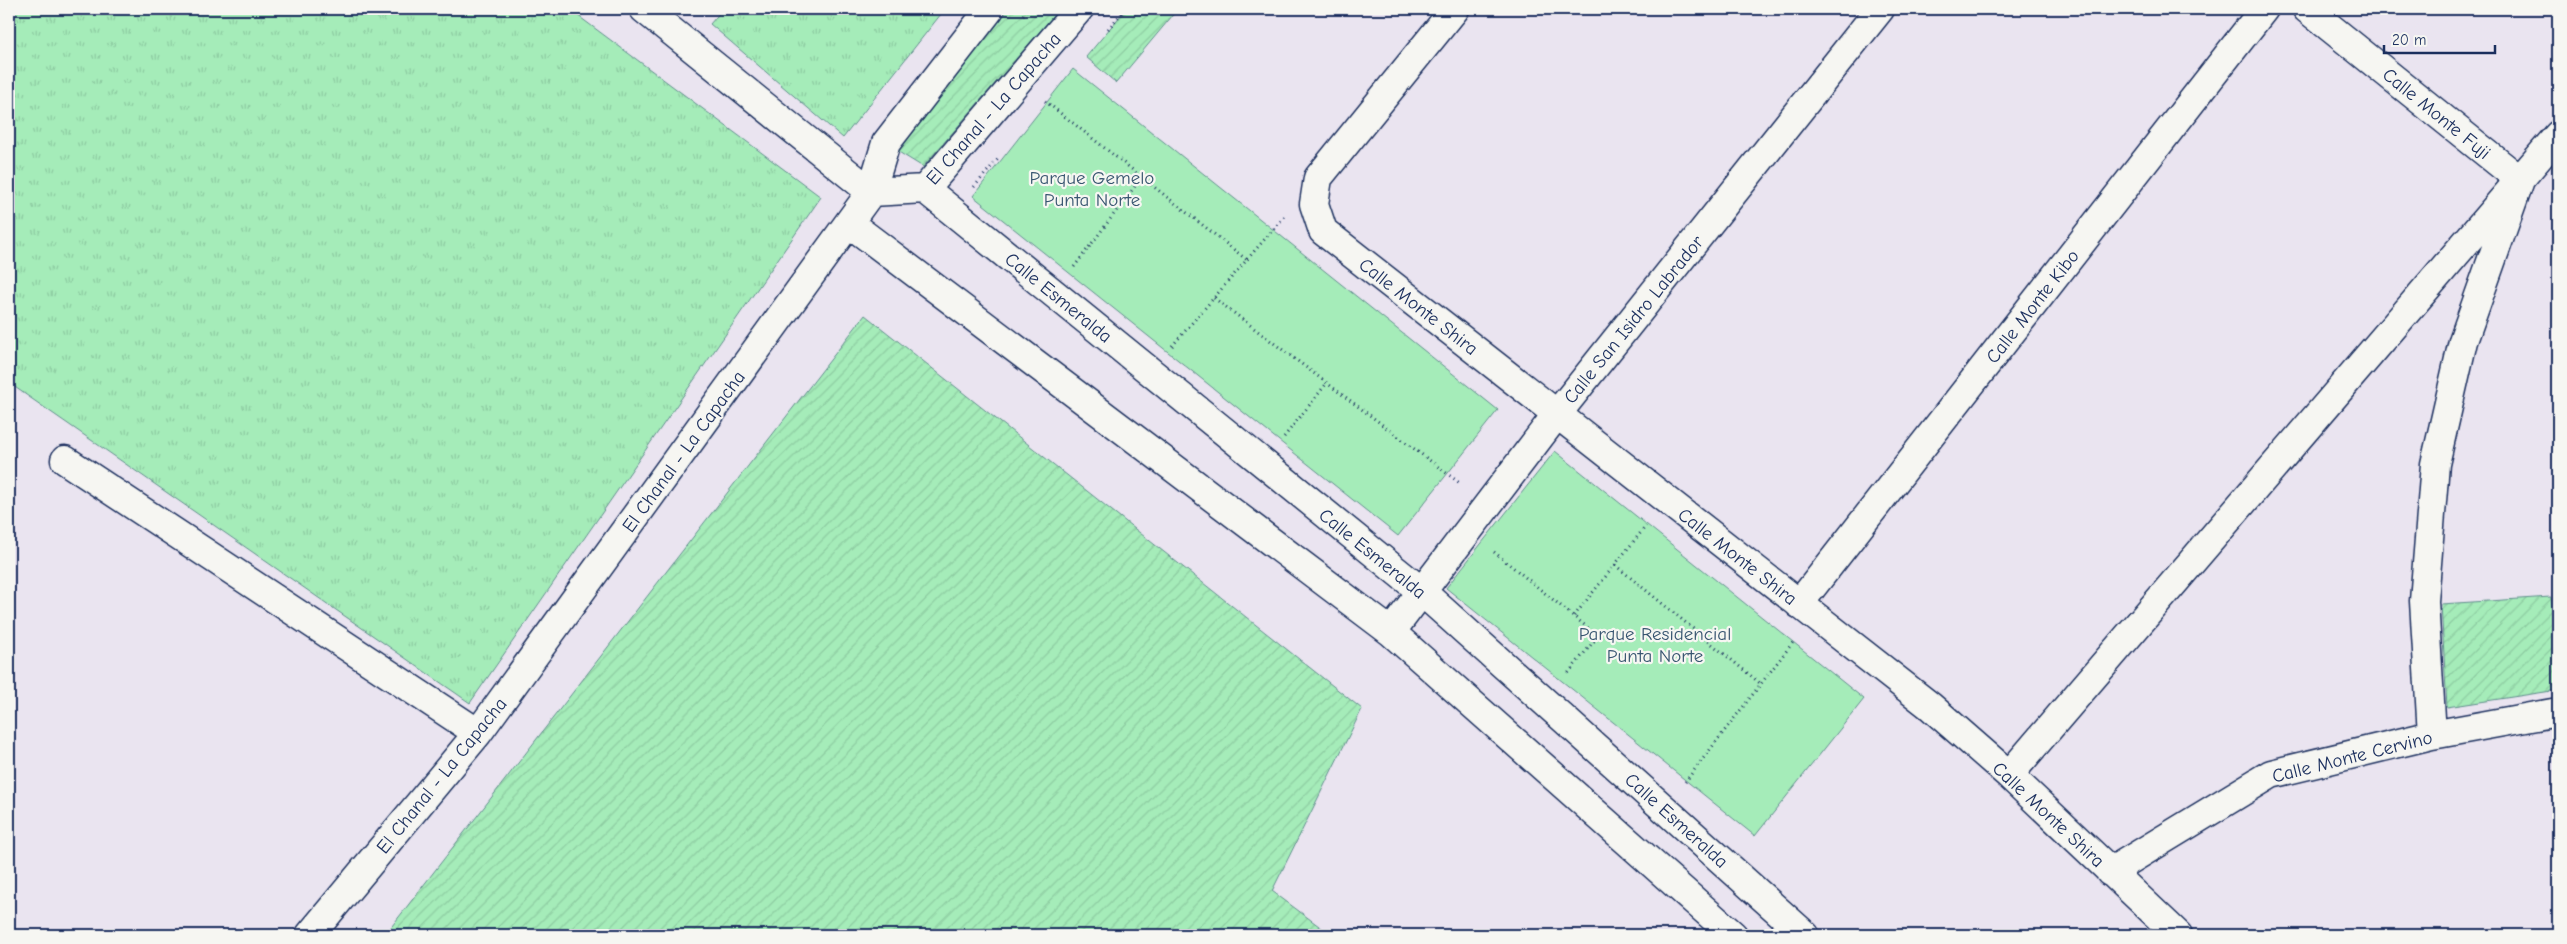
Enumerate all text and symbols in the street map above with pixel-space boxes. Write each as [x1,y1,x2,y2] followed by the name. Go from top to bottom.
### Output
[2384,22,2496,54] scale bar
[922,28,1066,189] street label: El Chanal - La Capacha
[2392,31,2426,49] text: 20 m
[2378,64,2495,164] street label: Calle Monte Fuji
[1030,167,1154,211] park label: Parque Gemelo Punta Norte
[1559,231,1709,408] street label: Calle San Isidro Labrador
[1982,245,2084,368] street label: Calle Monte Kibo
[1000,248,1116,348] street label: Calle Esmeralda
[1355,254,1482,360] street label: Calle Monte Shira
[618,367,750,537] street label: El Chanal - La Capacha
[1314,504,1430,604] street label: Calle Esmeralda
[1674,504,1801,610] street label: Calle Monte Shira
[1579,623,1731,667] park label: Parque Residencial Punta Norte
[372,693,511,858] street label: El Chanal - La Capacha
[2270,726,2435,788] street label: Calle Monte Cervino
[1988,757,2109,872] street label: Calle Monte Shira
[1620,769,1732,873] street label: Calle Esmeralda

